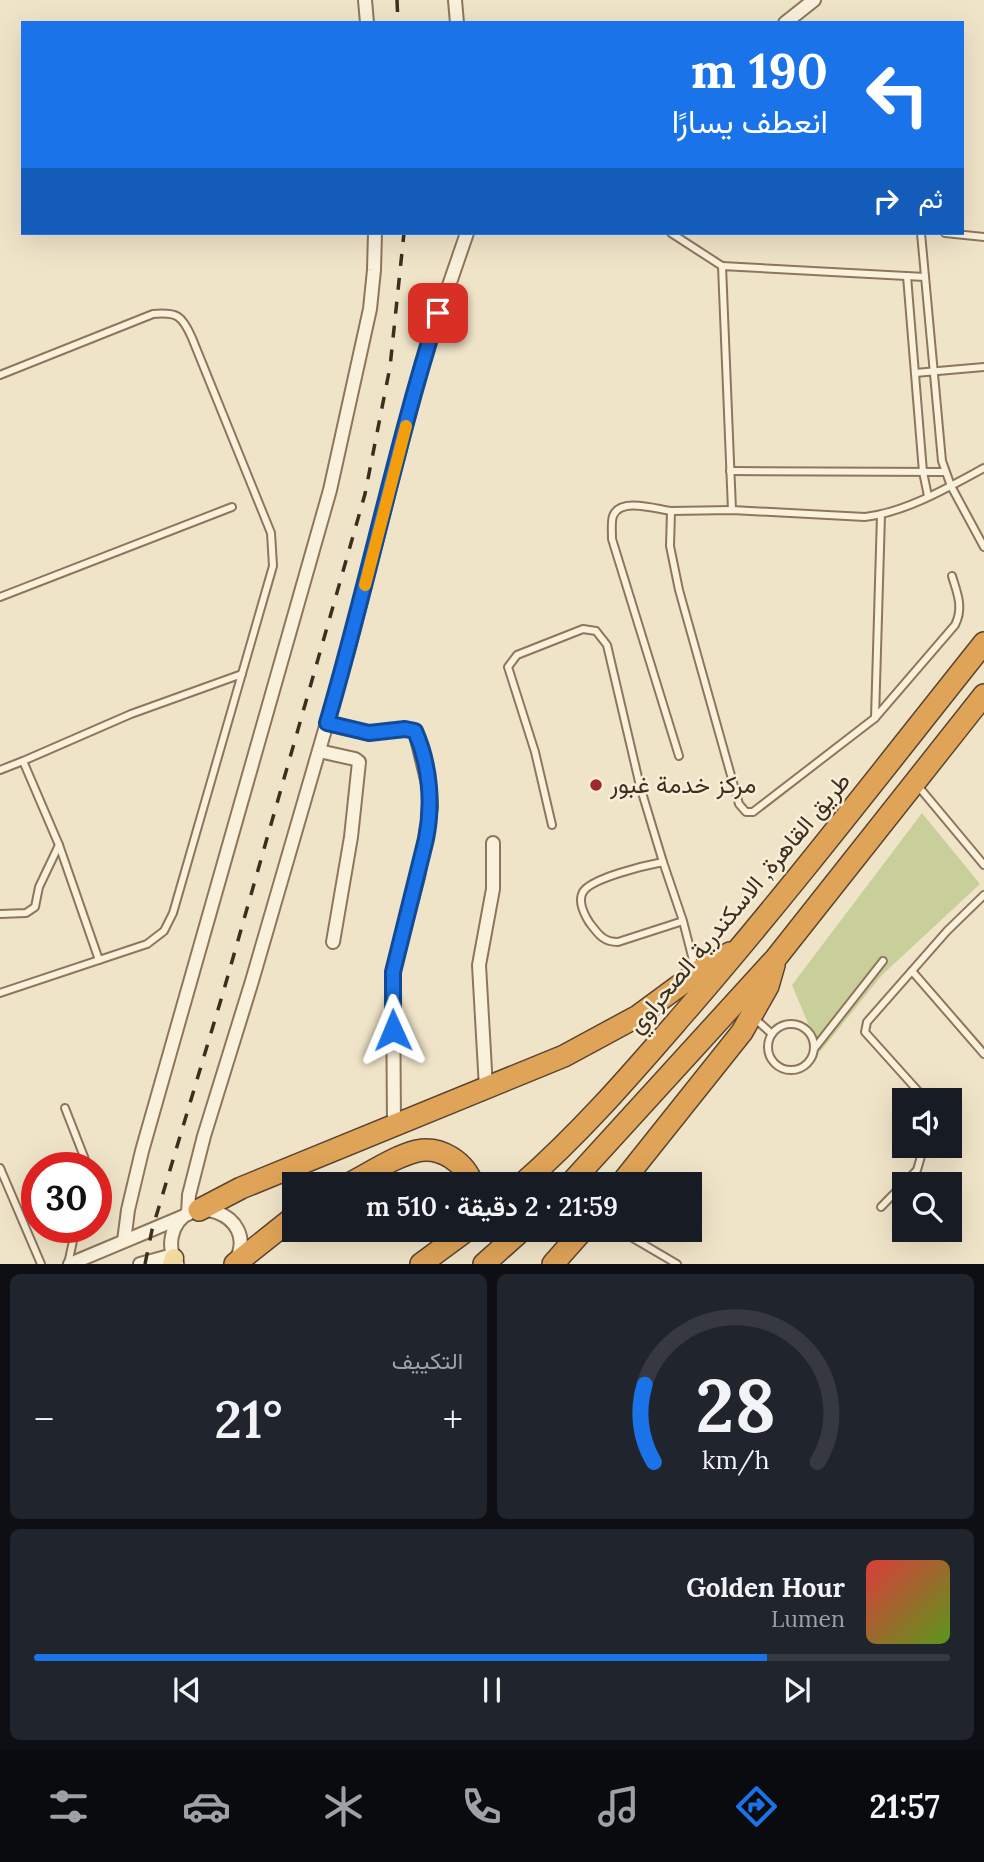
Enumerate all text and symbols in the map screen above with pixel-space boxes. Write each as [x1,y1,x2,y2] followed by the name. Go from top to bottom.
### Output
[691,39,828,101] text: 190 m
[852,49,943,140] icon: left
[672,101,828,142] text: انعطف يسارًا
[867,182,905,220] icon: right
[919,182,943,215] text: ثم
[408,283,468,343] pin
[419,294,457,332] icon: arrive
[620,766,860,1042] street label: طريق القاهرة, الاسكندرية الصحراوي
[609,769,756,800] place label: مركز خدمة غبور
[588,777,604,793] marker: مركز خدمة غبور
[356,993,430,1067] position arrow
[892,1088,962,1242] map controls
[892,1088,962,1158] button: sound
[21,1152,112,1243] speed limit sign: 30
[892,1172,962,1242] button: search
[366,1190,618,1223] text: 21:59 · 2 دقيقة · 510 m
[392,1346,463,1375] text: التكييف
[695,1360,776,1453] text: 28
[214,1386,283,1452] text: 21°
[34,1395,54,1443] text: −
[443,1395,463,1443] text: +
[702,1444,769,1476] text: km/h
[686,1571,845,1604] text: Golden Hour
[771,1604,845,1633] text: Lumen
[168,1671,206,1709] icon: previous
[473,1671,511,1709] icon: pause
[778,1671,816,1709] icon: next
[44,1782,93,1831] icon: filters
[182,1782,231,1831] icon: car
[319,1782,368,1831] icon: climate
[457,1782,506,1831] icon: phone
[594,1782,643,1831] icon: music
[732,1782,781,1831] icon: directions
[869,1786,940,1827] text: 21:57

